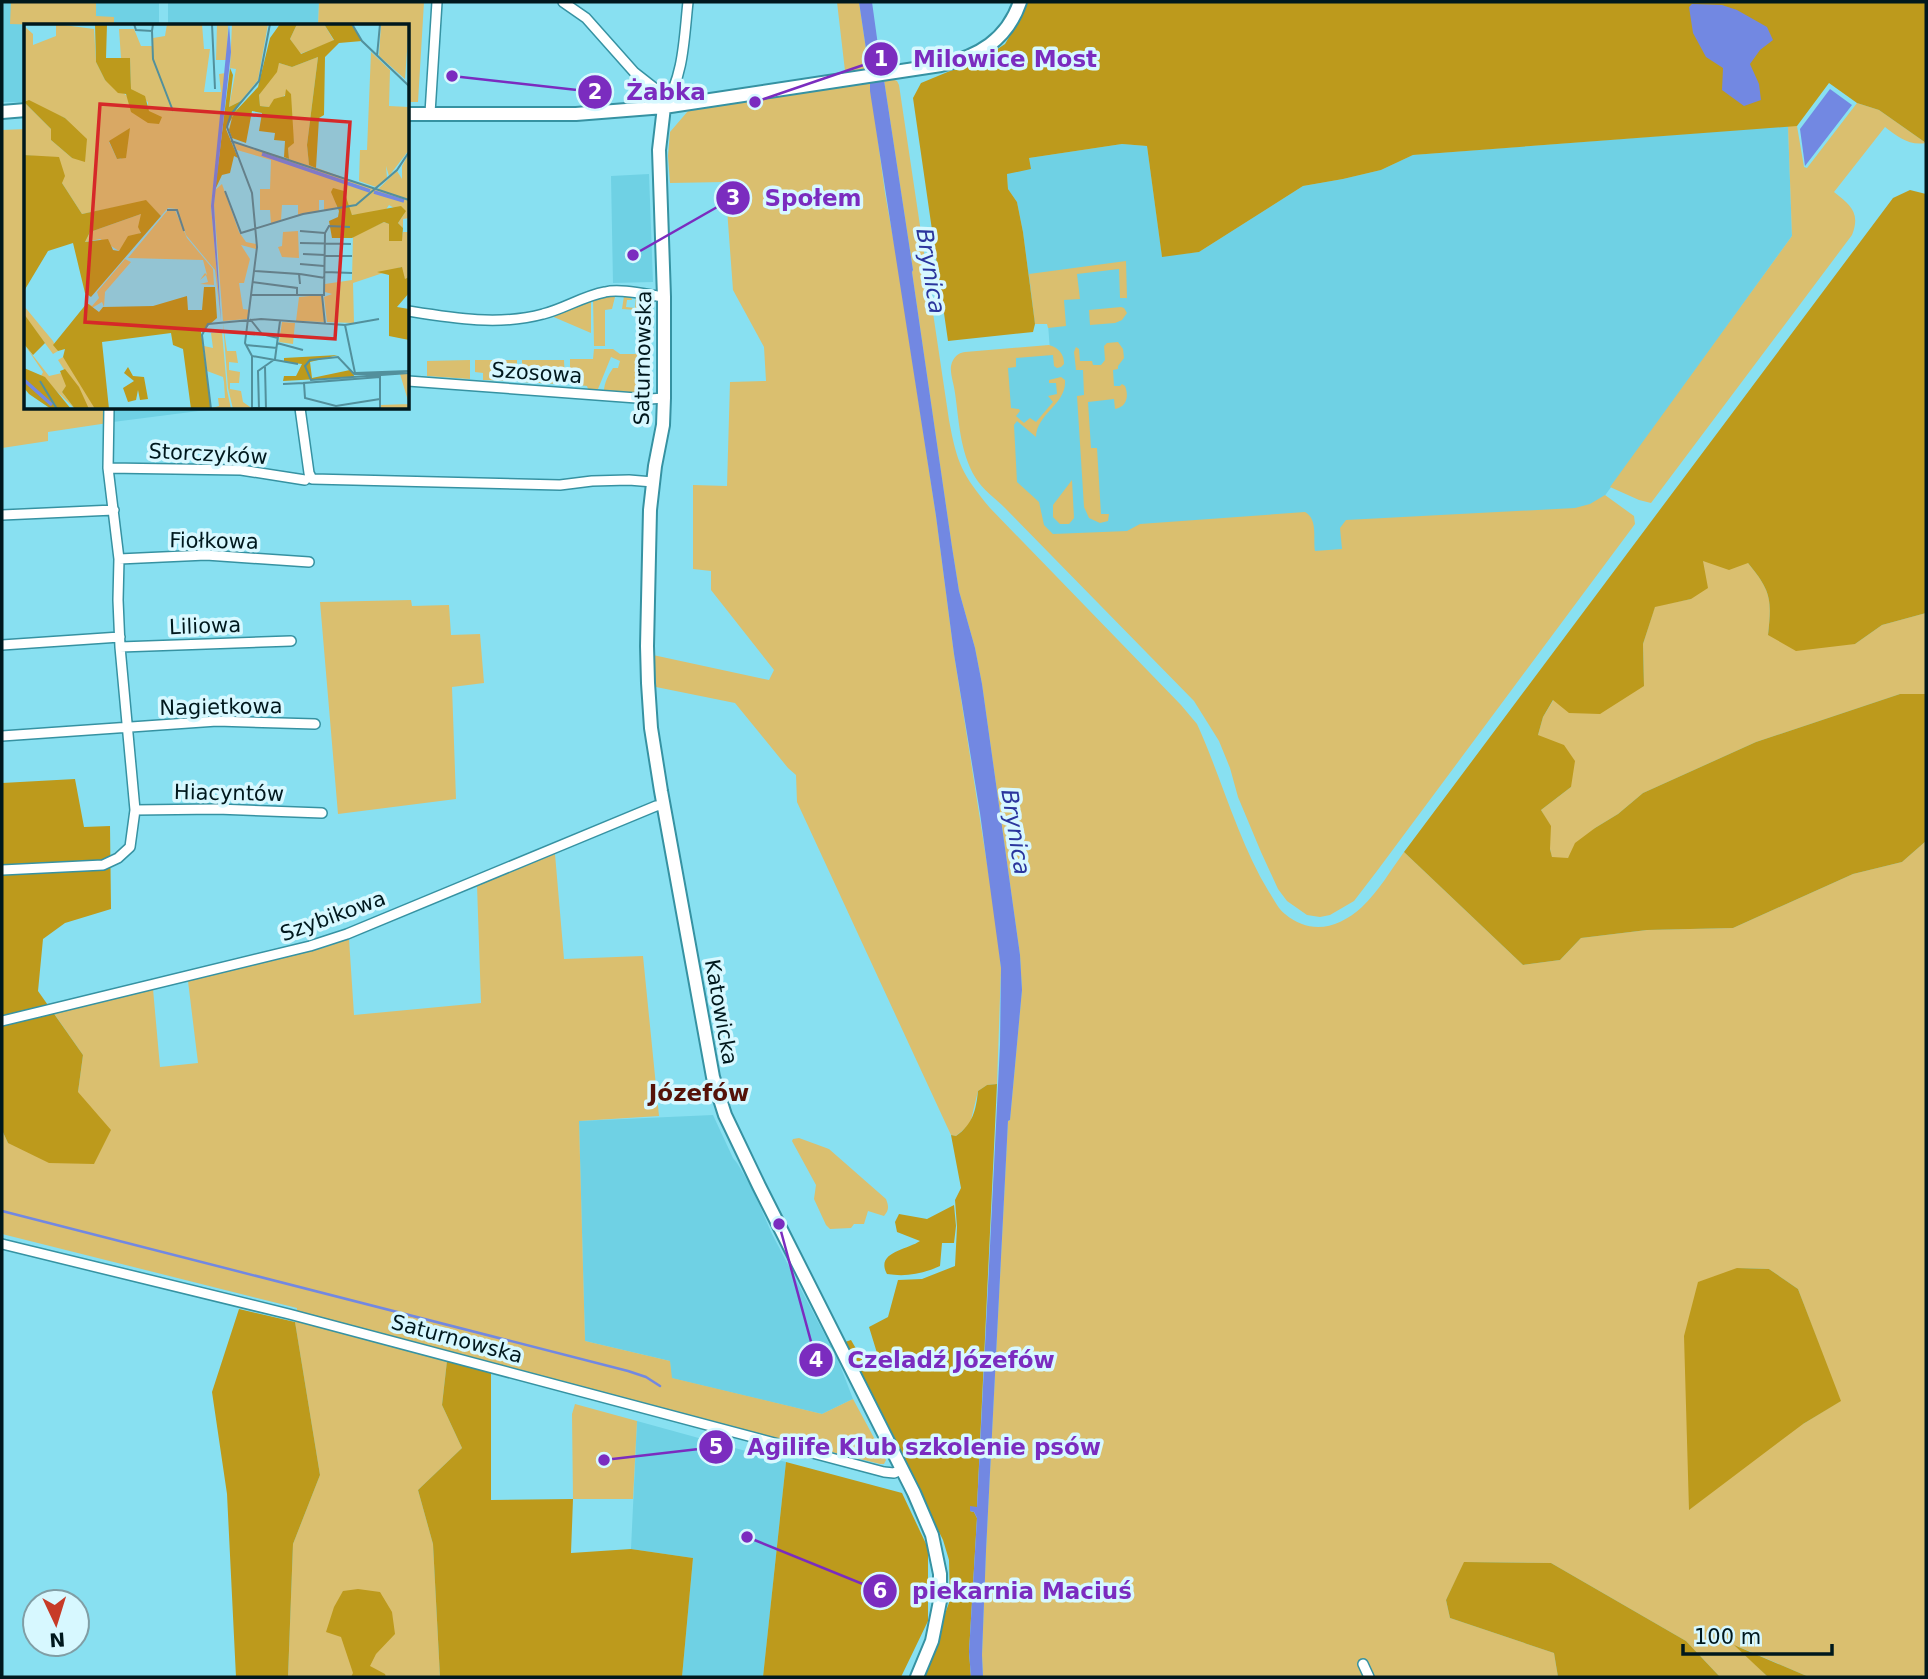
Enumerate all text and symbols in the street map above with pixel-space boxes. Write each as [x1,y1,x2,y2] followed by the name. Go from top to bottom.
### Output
[24,24,410,410] inset map
[863,37,1111,81] callout: Milowice Most
[913,46,1097,72] text: Milowice Most
[874,47,888,71] text: 1
[577,70,720,114] callout: Żabka
[626,78,706,105] text: Żabka
[588,80,602,104] text: 2
[715,176,875,220] callout: Społem
[765,185,861,211] text: Społem
[726,186,740,210] text: 3
[911,226,951,316] water label: Brynica
[630,290,656,426] street label: Saturnowska
[491,358,583,388] street label: Szosowa
[148,439,268,469] street label: Storczyków
[169,528,259,554] street label: Fiołkowa
[169,613,241,639] street label: Liliowa
[159,694,283,720] street label: Nagietkowa
[174,780,284,806] street label: Hiacyntów
[996,787,1036,877] water label: Brynica
[277,886,389,946] street label: Szybikowa
[700,957,742,1067] street label: Katowicka
[647,1080,749,1106] district label: Józefów
[389,1310,525,1368] street label: Saturnowska
[799,1338,1069,1382] callout: Czeladź Józefów
[847,1347,1055,1373] text: Czeladź Józefów
[809,1348,823,1372] text: 4
[698,1425,1115,1469] callout: Agilife Klub szkolenie psów
[747,1434,1101,1460] text: Agilife Klub szkolenie psów
[709,1435,723,1459] text: 5
[863,1569,1146,1613] callout: piekarnia Maciuś
[912,1578,1132,1604] text: piekarnia Maciuś
[873,1579,887,1603] text: 6
[21,1588,91,1658] north arrow
[1683,1612,1832,1656] scale bar
[1694,1625,1761,1649] text: 100 m
[48,1628,66,1651] text: N

